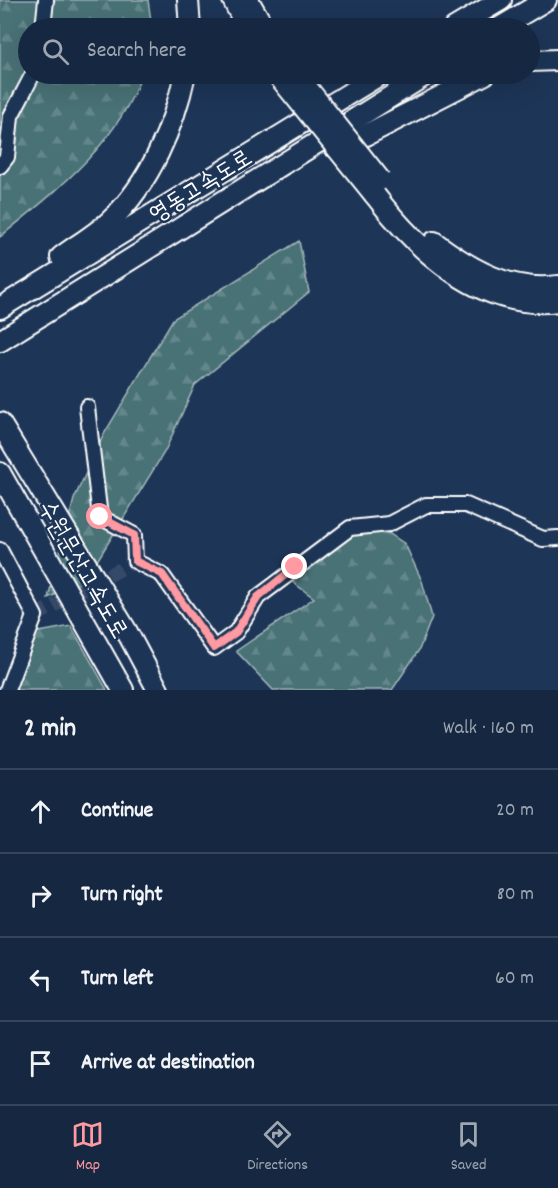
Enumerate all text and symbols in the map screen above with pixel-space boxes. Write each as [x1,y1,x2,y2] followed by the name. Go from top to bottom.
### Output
[18,18,540,84] search box
[39,35,72,68] icon: search
[87,36,186,67] text: Search here
[143,142,260,233] street label: 영동고속도로
[28,495,135,646] street label: 수원문산고속도로
[86,503,112,529] route start
[281,553,307,579] route end
[24,711,76,748] text: 2 min
[443,715,534,743] text: Walk · 160 m
[24,795,57,828] icon: ahead
[81,796,153,827] text: Continue
[496,797,534,825] text: 20 m
[24,879,57,912] icon: right
[81,880,163,911] text: Turn right
[497,881,534,909] text: 80 m
[24,963,57,996] icon: left
[81,964,153,995] text: Turn left
[495,965,534,993] text: 60 m
[24,1047,57,1080] icon: arrive
[81,1048,255,1079] text: Arrive at destination
[71,1118,104,1177] tab: Map
[247,1118,308,1177] tab: Directions
[451,1118,487,1177] tab: Saved

